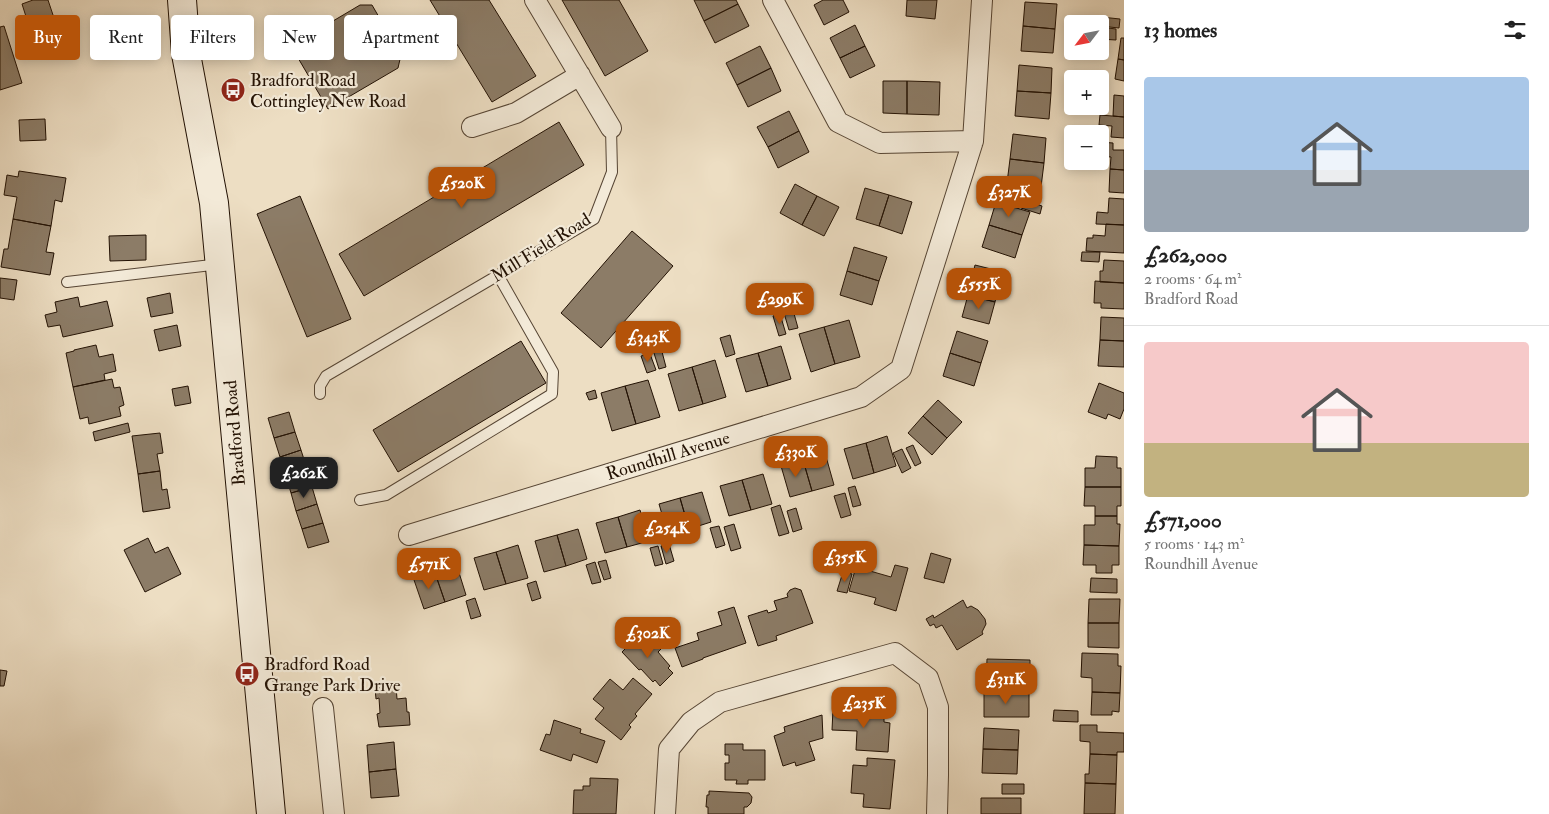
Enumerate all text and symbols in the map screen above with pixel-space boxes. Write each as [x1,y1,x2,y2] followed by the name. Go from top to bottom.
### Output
[15,15,80,60] chip: Buy
[90,15,161,60] chip: Rent
[171,15,254,60] chip: Filters
[264,15,334,60] chip: New
[344,15,457,60] chip: Apartment
[1064,15,1109,60] north arrow
[1064,15,1109,170] map controls
[1501,16,1529,44] icon: filters
[1144,17,1217,44] text: 13 homes
[250,69,406,113] place label: Bradford Road Cottingley New Road
[1064,70,1109,115] button: +
[220,77,246,103] bus stop icon: Bradford Road Cottingley New Road
[1292,109,1382,199] icon: home
[1064,125,1109,170] button: −
[427,166,497,209] pin: £520K
[439,173,485,193] text: £520K
[974,176,1044,218] pin: £327K
[987,182,1031,202] text: £327K
[487,208,595,288] street label: Mill Field Road
[1144,242,1227,269] text: £262,000
[944,268,1014,310] pin: £555K
[1144,269,1242,289] text: 2 rooms · 64 m²
[957,274,1001,294] text: £555K
[745,282,815,325] pin: £299K
[757,289,803,309] text: £299K
[1144,289,1238,309] text: Bradford Road
[613,320,683,363] pin: £343K
[627,327,669,347] text: £343K
[1292,375,1382,465] icon: home
[219,379,251,487] street label: Bradford Road
[603,426,733,486] street label: Roundhill Avenue
[761,436,831,478] pin: £330K
[775,442,817,462] text: £330K
[269,456,339,499] pin: £262K
[281,463,327,483] text: £262K
[1144,507,1222,534] text: £571,000
[632,512,702,554] pin: £254K
[644,518,690,538] text: £254K
[1144,534,1244,554] text: 5 rooms · 143 m²
[810,540,880,583] pin: £355K
[824,547,866,567] text: £355K
[394,548,464,590] pin: £571K
[408,554,450,574] text: £571K
[1144,554,1258,574] text: Roundhill Avenue
[613,616,683,659] pin: £302K
[626,623,670,643] text: £302K
[264,653,401,697] place label: Bradford Road Grange Park Drive
[234,661,260,687] bus stop icon: Bradford Road Grange Park Drive
[971,662,1041,705] pin: £311K
[986,669,1026,689] text: £311K
[829,686,899,729] pin: £235K
[842,693,886,713] text: £235K

